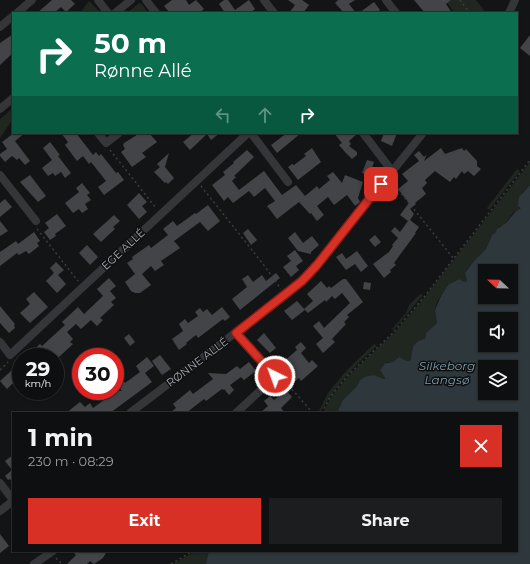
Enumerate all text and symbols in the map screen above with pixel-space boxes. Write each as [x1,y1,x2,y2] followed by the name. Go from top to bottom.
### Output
[94,26,167,60] text: 50 m
[28,28,80,80] icon: right
[94,60,192,82] text: Rønne Allé
[212,104,234,126] icon: left
[254,104,276,126] icon: ahead
[296,104,318,126] icon: right
[364,167,398,201] pin
[370,173,392,195] icon: arrive
[98,225,148,273] street label: EGE ALLÉ
[478,264,518,304] north arrow
[478,264,518,400] map controls
[478,312,518,352] button: sound
[163,334,231,390] street label: RØNNE ALLÉ
[72,348,124,400] speed limit sign: 30
[254,355,296,397] position arrow
[26,357,50,381] text: 29
[419,358,475,387] water label: Silkeborg Langsø
[478,360,518,400] button: layers
[25,377,51,390] text: km/h
[28,423,93,452] text: 1 min
[460,425,502,467] button: close
[28,453,114,469] text: 230 m · 08:29
[28,498,261,544] button: Exit
[269,498,502,544] button: Share

